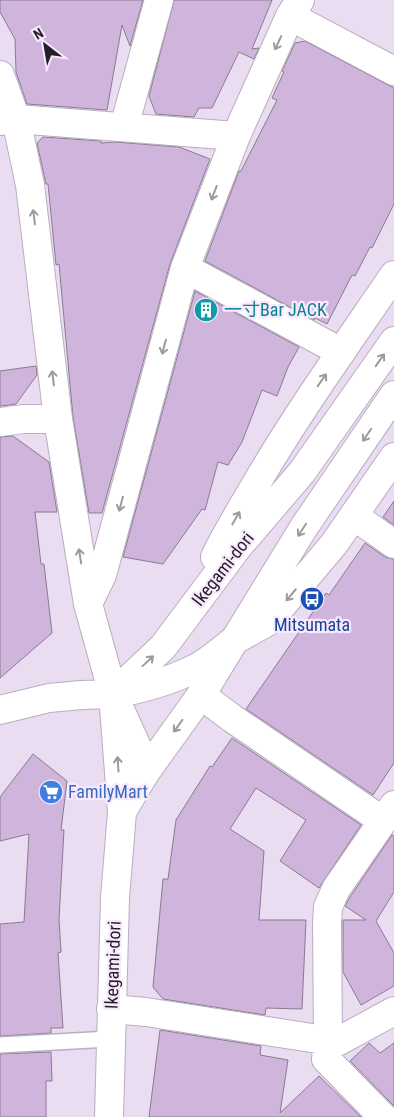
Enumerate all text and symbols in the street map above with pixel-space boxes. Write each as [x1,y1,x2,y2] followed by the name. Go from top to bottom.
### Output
[20,20,70,70] north arrow
[31,25,46,43] text: N
[273,35,282,50] one-way arrow
[209,184,218,200] one-way arrow
[29,209,39,225] one-way arrow
[193,297,219,323] building icon: 一寸Bar JACK
[224,299,327,320] place label: 一寸Bar JACK
[158,338,168,354] one-way arrow
[375,353,385,367] one-way arrow
[48,370,58,386] one-way arrow
[317,373,327,387] one-way arrow
[362,428,372,442] one-way arrow
[116,495,125,511] one-way arrow
[232,511,242,525] one-way arrow
[297,523,307,537] one-way arrow
[187,528,258,610] street label: Ikegami-dori
[75,548,85,564] one-way arrow
[299,586,325,612] bus stop icon: Mitsumata
[285,588,296,601] one-way arrow
[274,614,350,635] place label: Mitsumata
[142,655,155,667] one-way arrow
[173,719,183,733] one-way arrow
[113,756,123,772] one-way arrow
[38,779,64,805] supermarket icon: FamilyMart
[68,781,148,802] place label: FamilyMart
[100,921,125,1009] street label: Ikegami-dori

